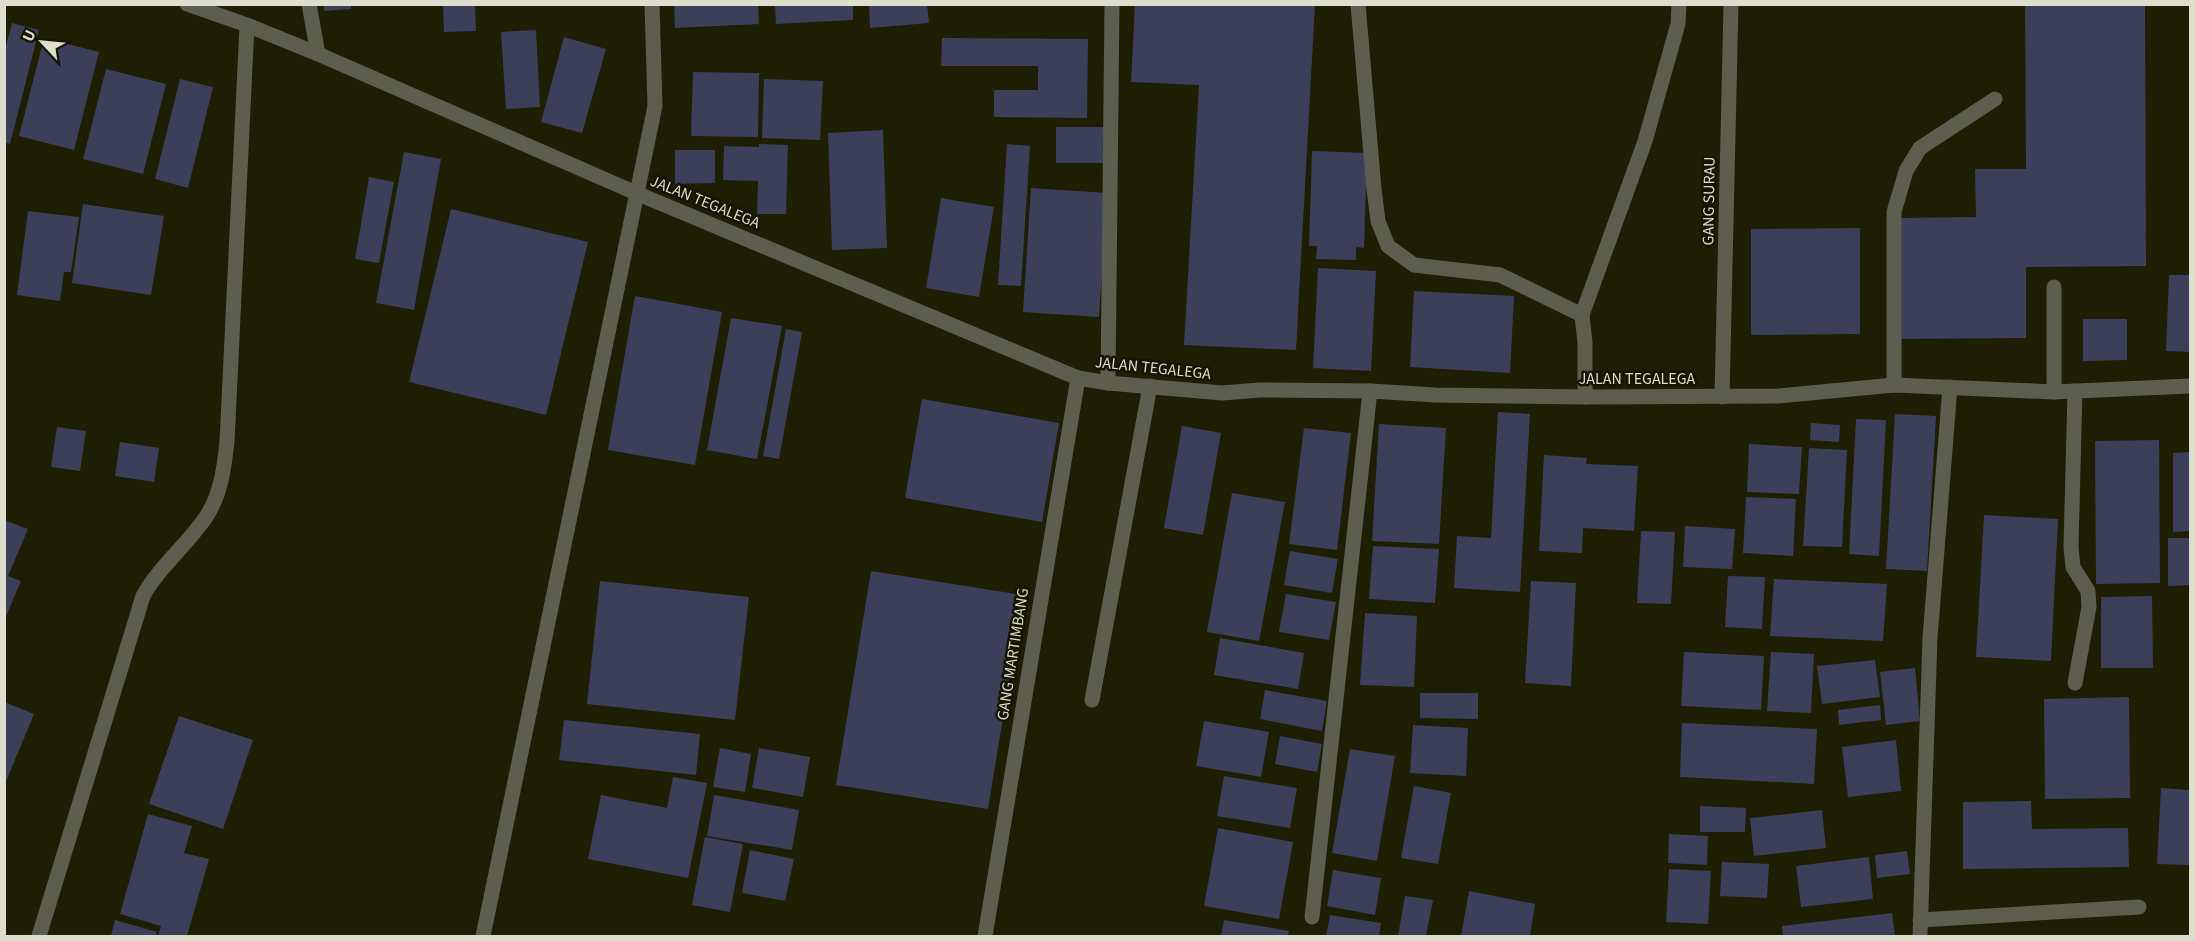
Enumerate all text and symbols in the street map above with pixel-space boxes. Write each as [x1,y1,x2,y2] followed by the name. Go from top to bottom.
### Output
[12,12,72,72] north arrow
[17,26,42,45] text: U
[1697,157,1721,245] street label: GANG SURAU
[647,170,763,234] street label: JALAN TEGALEGA
[1094,351,1212,385] street label: JALAN TEGALEGA
[1579,368,1696,390] street label: JALAN TEGALEGA
[992,586,1034,722] street label: GANG MARTIMBANG

